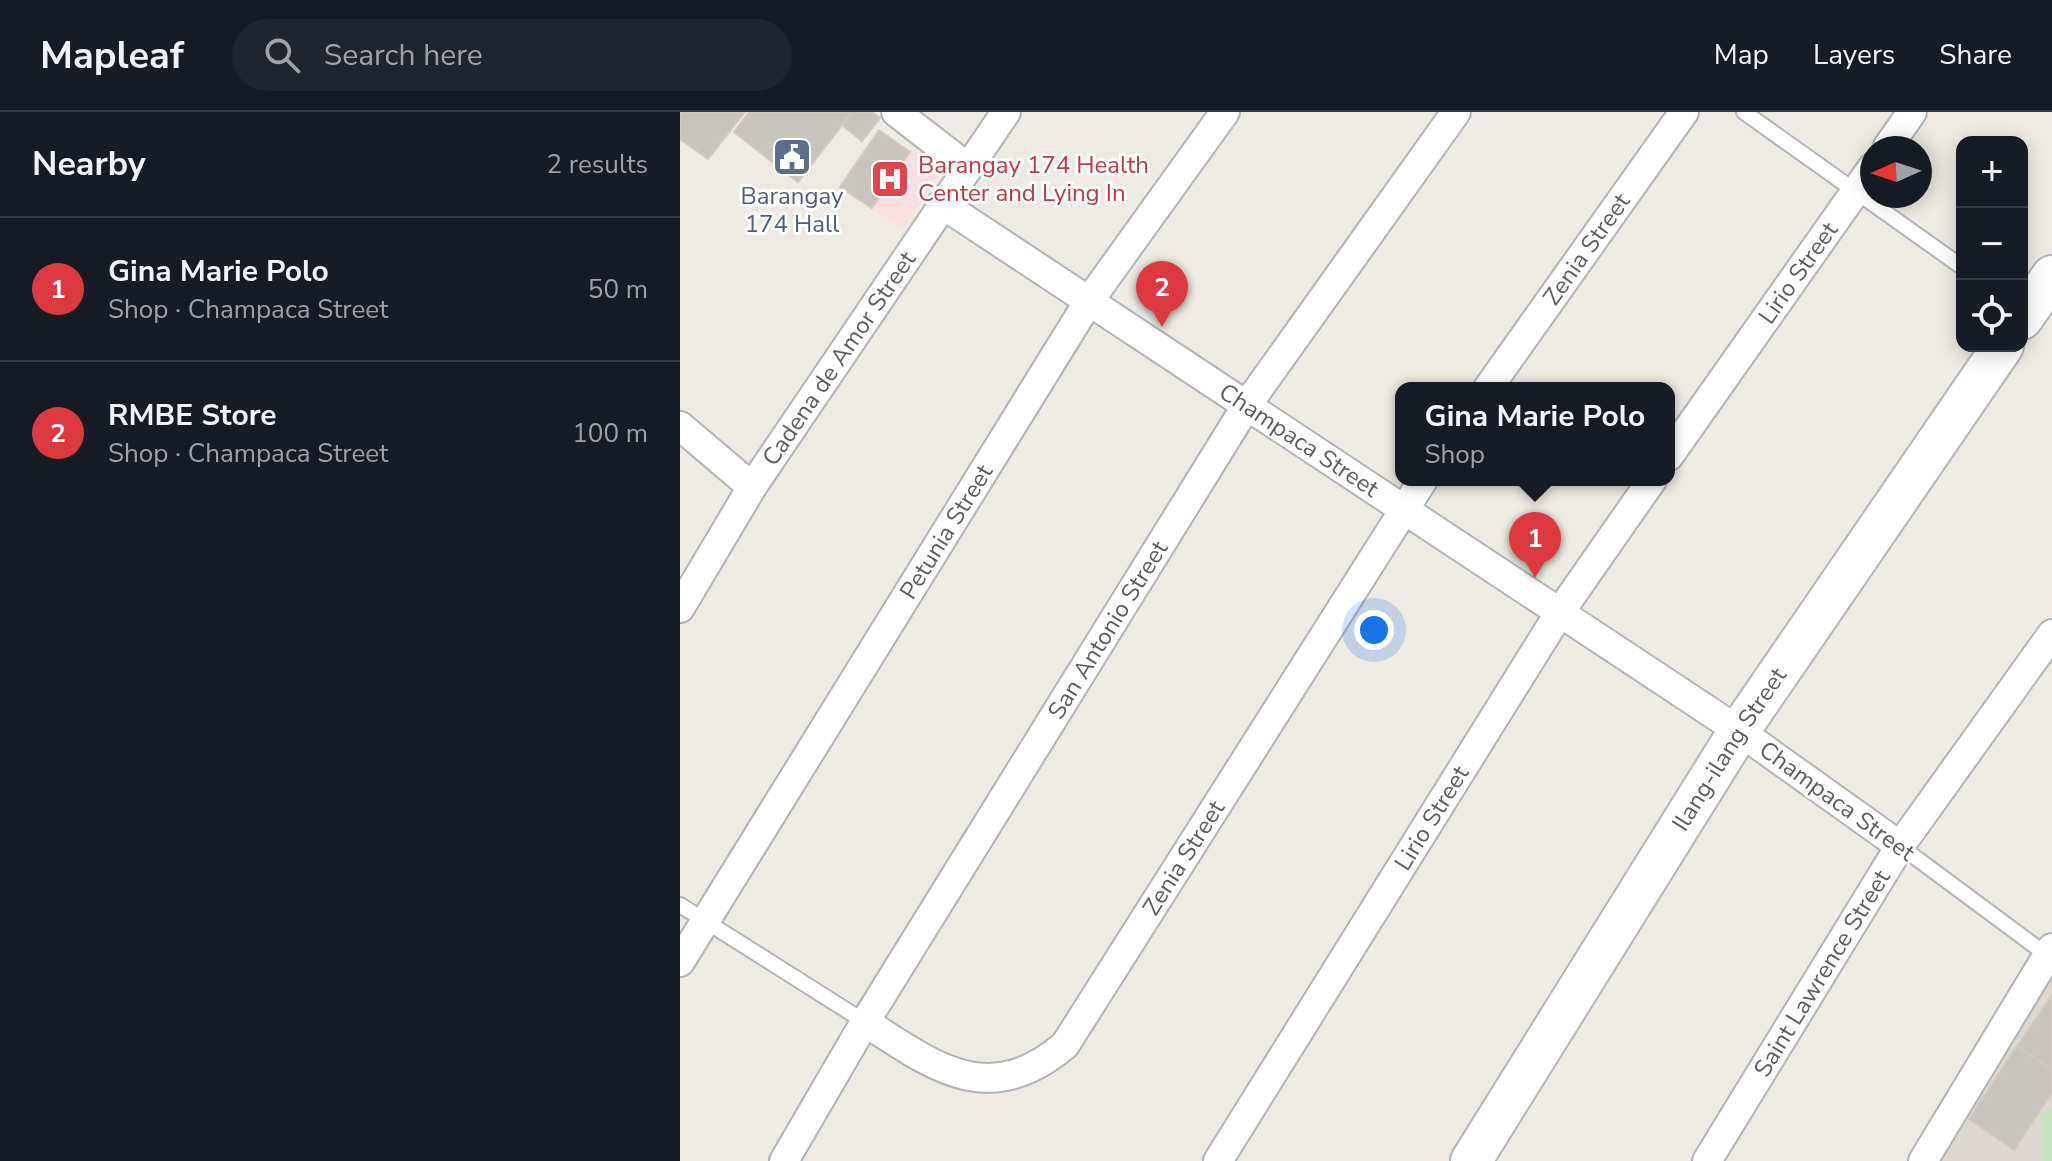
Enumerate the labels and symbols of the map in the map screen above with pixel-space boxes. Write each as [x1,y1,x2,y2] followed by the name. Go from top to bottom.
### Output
[771,136,813,178] public building icon: Barangay 174 Hall
[1860,136,1932,208] north arrow
[918,149,1149,209] place label: Barangay 174 Health Center and Lying In
[869,158,911,200] hospital icon: Barangay 174 Health Center and Lying In
[741,180,844,240] place label: Barangay 174 Hall
[1536,187,1638,312] street label: Zenia Street
[1751,215,1845,330] street label: Lirio Street
[755,245,923,472] street label: Cadena de Amor Street
[1136,261,1188,327] pin: 2
[1213,376,1386,505] street label: Champaca Street
[892,458,1000,605] street label: Petunia Street
[1509,512,1561,578] pin: 1
[1040,534,1175,725] street label: San Antonio Street
[1354,610,1394,650] your location
[1665,661,1794,837] street label: Ilang-ilang Street
[1753,734,1922,869] street label: Champaca Street
[1387,759,1477,877] street label: Lirio Street
[1135,794,1232,921] street label: Zenia Street
[1746,863,1898,1083] street label: Saint Lawrence Street

